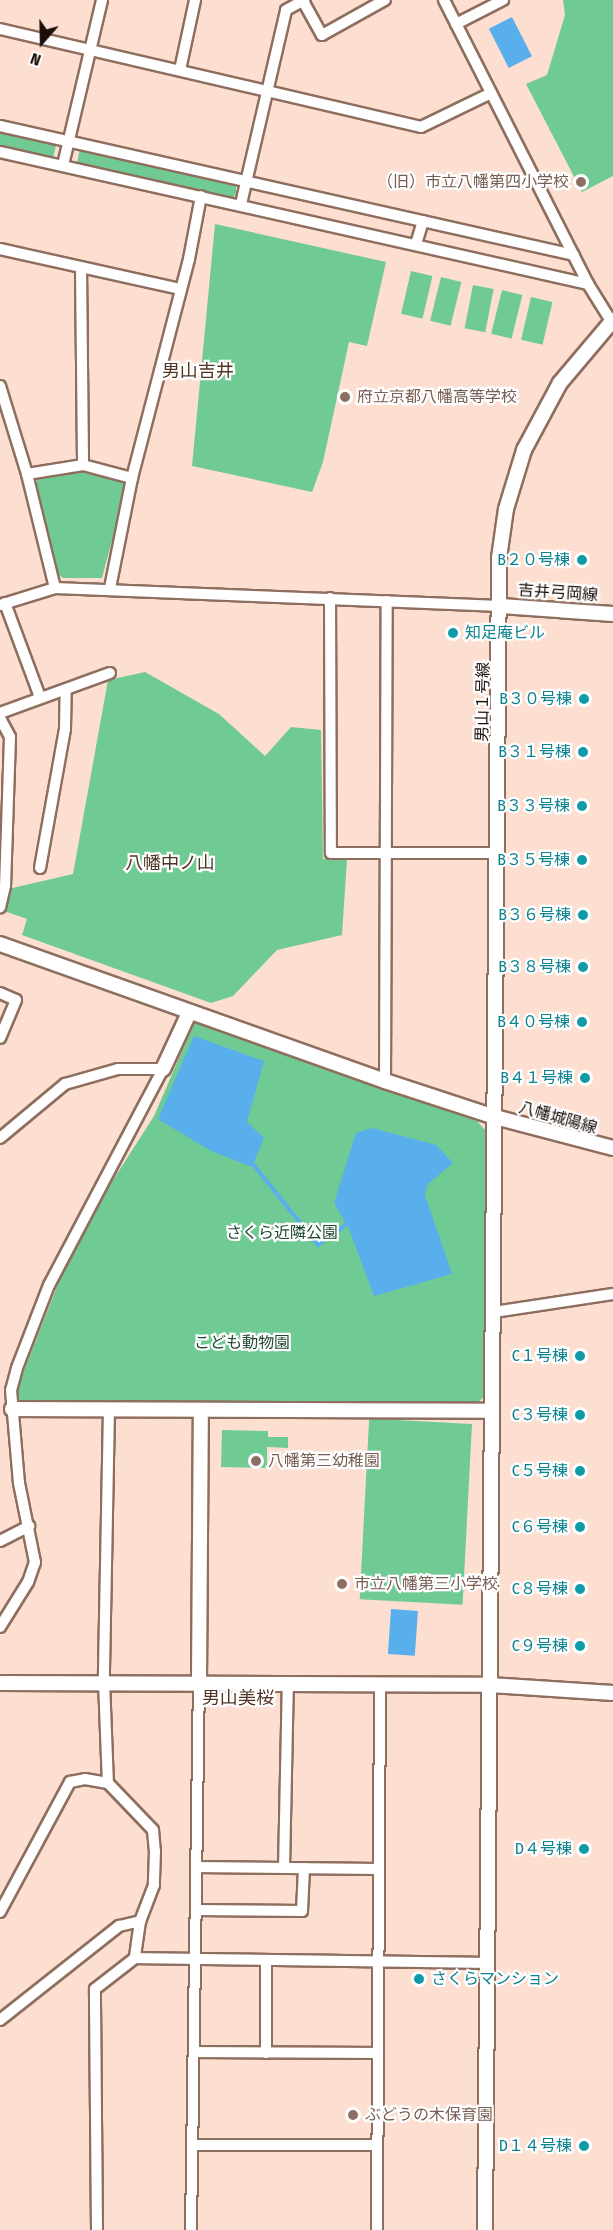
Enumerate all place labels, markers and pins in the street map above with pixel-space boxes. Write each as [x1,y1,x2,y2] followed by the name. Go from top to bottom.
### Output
[377,172,569,192] place label: （旧）市立八幡第四小学校
[574,175,588,189] marker: （旧）市立八幡第四小学校
[357,387,517,407] place label: 府立京都八幡高等学校
[338,390,352,404] marker: 府立京都八幡高等学校
[497,550,570,570] place label: B２０号棟
[575,553,589,567] marker: B２０号棟
[465,623,545,643] place label: 知足庵ビル
[446,626,460,640] marker: 知足庵ビル
[499,689,572,709] place label: B３０号棟
[577,692,591,706] marker: B３０号棟
[498,742,571,762] place label: B３１号棟
[576,745,590,759] marker: B３１号棟
[497,796,570,816] place label: B３３号棟
[575,799,589,813] marker: B３３号棟
[497,850,570,870] place label: B３５号棟
[575,853,589,867] marker: B３５号棟
[498,905,571,925] place label: B３６号棟
[576,908,590,922] marker: B３６号棟
[498,957,571,977] place label: B３８号棟
[576,960,590,974] marker: B３８号棟
[497,1012,570,1032] place label: B４０号棟
[575,1015,589,1029] marker: B４０号棟
[500,1068,573,1088] place label: B４１号棟
[578,1071,592,1085] marker: B４１号棟
[512,1346,568,1366] place label: C１号棟
[573,1349,587,1363] marker: C１号棟
[512,1405,568,1425] place label: C３号棟
[573,1408,587,1422] marker: C３号棟
[268,1451,380,1471] place label: 八幡第三幼稚園
[249,1454,263,1468] marker: 八幡第三幼稚園
[512,1461,568,1481] place label: C５号棟
[573,1464,587,1478] marker: C５号棟
[512,1517,568,1537] place label: C６号棟
[573,1520,587,1534] marker: C６号棟
[354,1574,498,1594] place label: 市立八幡第三小学校
[335,1577,349,1591] marker: 市立八幡第三小学校
[512,1579,568,1599] place label: C８号棟
[573,1582,587,1596] marker: C８号棟
[512,1636,568,1656] place label: C９号棟
[573,1639,587,1653] marker: C９号棟
[515,1839,572,1859] place label: D４号棟
[577,1842,591,1856] marker: D４号棟
[431,1969,559,1989] place label: さくらマンション
[412,1972,426,1986] marker: さくらマンション
[365,2105,493,2125] place label: ぶどうの木保育園
[346,2108,360,2122] marker: ぶどうの木保育園
[499,2136,572,2156] place label: D１４号棟
[577,2139,591,2153] marker: D１４号棟

